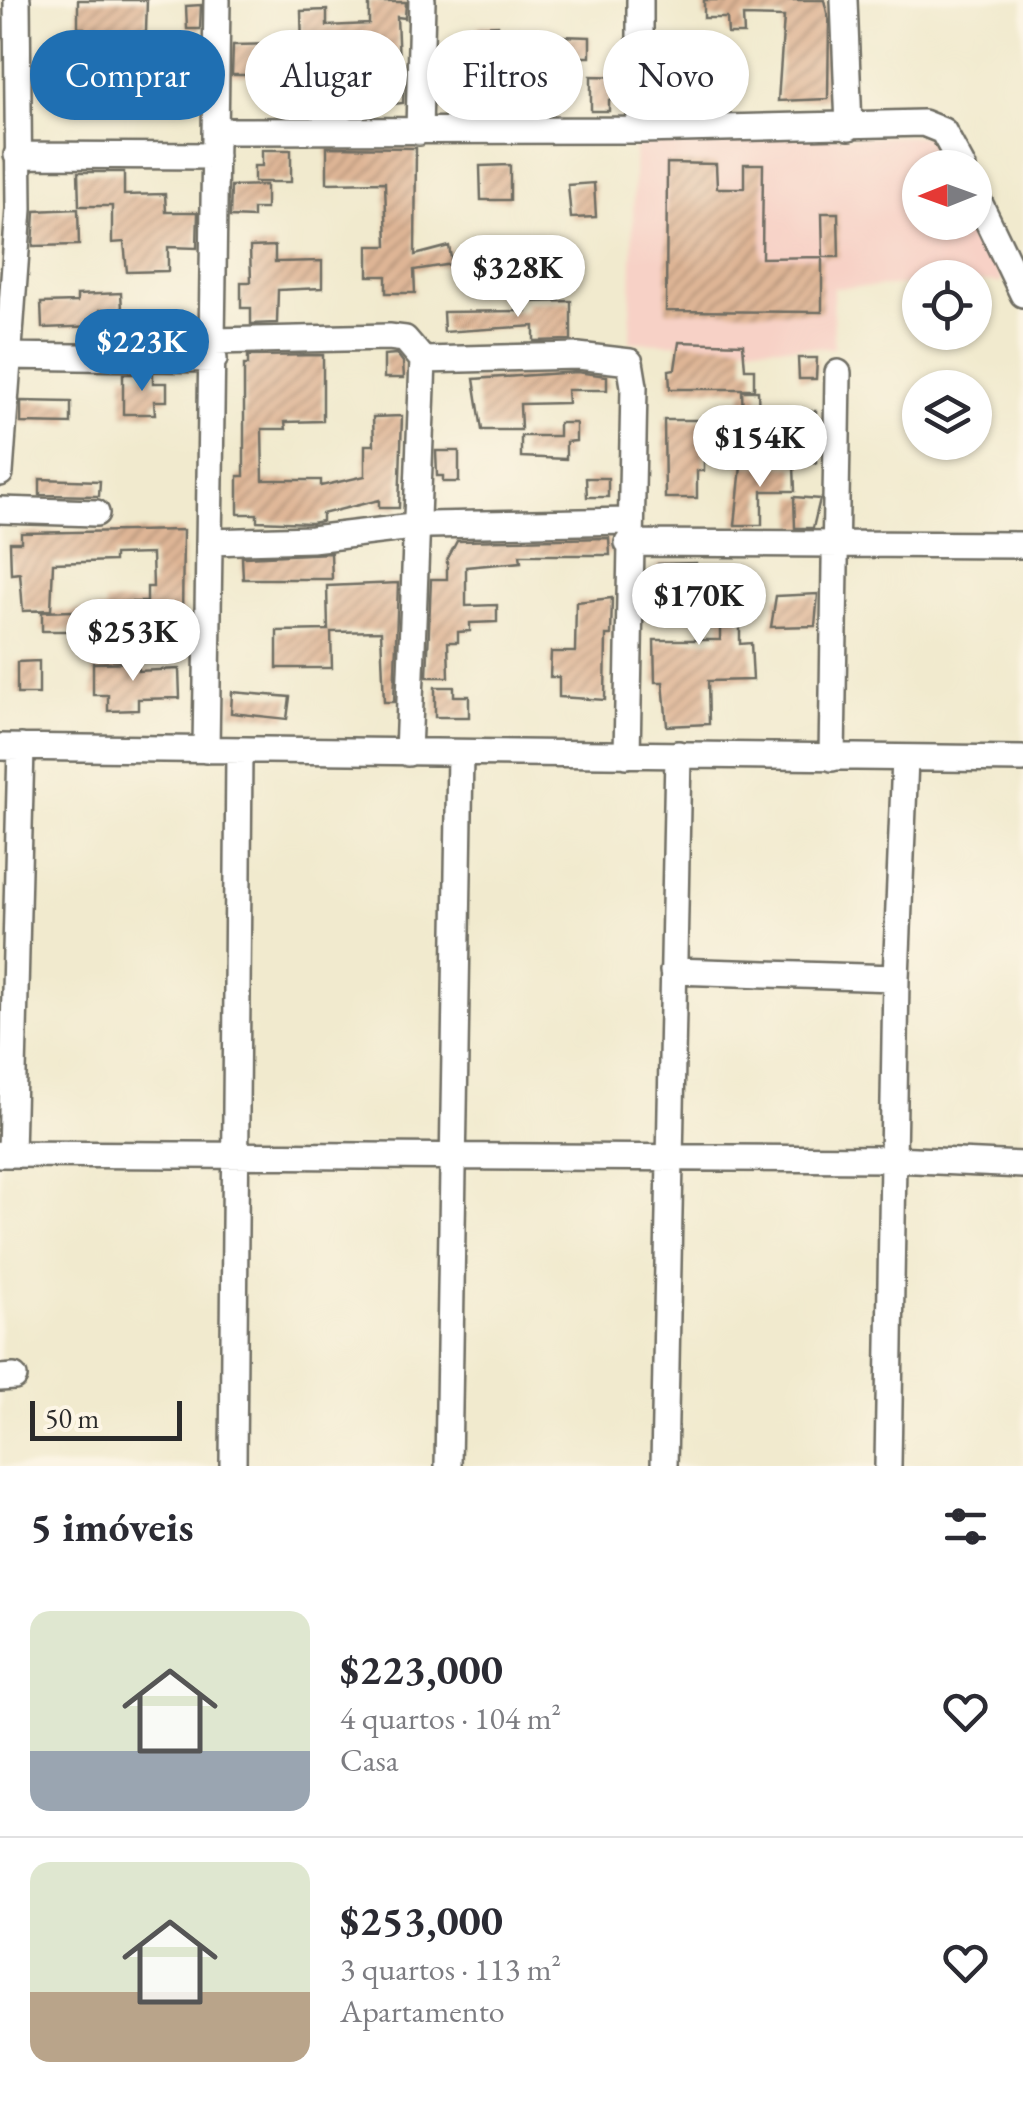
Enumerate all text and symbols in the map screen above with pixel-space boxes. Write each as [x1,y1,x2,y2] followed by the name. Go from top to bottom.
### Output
[30,30,225,120] chip: Comprar
[245,30,407,120] chip: Alugar
[427,30,583,120] chip: Filtros
[603,30,749,120] chip: Novo
[902,150,992,240] north arrow
[902,150,992,460] map controls
[448,235,588,320] pin: $328K
[473,246,563,288] text: $328K
[902,260,992,350] button: locate
[72,309,212,394] pin: $223K
[97,320,187,362] text: $223K
[902,370,992,460] button: layers
[690,405,830,490] pin: $154K
[715,416,805,458] text: $154K
[629,563,769,648] pin: $170K
[654,574,744,616] text: $170K
[63,599,203,684] pin: $253K
[88,610,178,652] text: $253K
[30,1396,182,1440] scale bar
[45,1400,99,1436] text: 50 m
[30,1499,194,1554] text: 5 imóveis
[938,1499,993,1554] icon: filters
[340,1642,503,1697] text: $223,000
[110,1651,230,1771] icon: home
[938,1684,993,1739] icon: heart
[340,1697,561,1739] text: 4 quartos · 104 m²
[340,1739,399,1781] text: Casa
[340,1893,503,1948] text: $253,000
[110,1902,230,2022] icon: home
[938,1935,993,1990] icon: heart
[340,1948,561,1990] text: 3 quartos · 113 m²
[340,1990,505,2032] text: Apartamento

